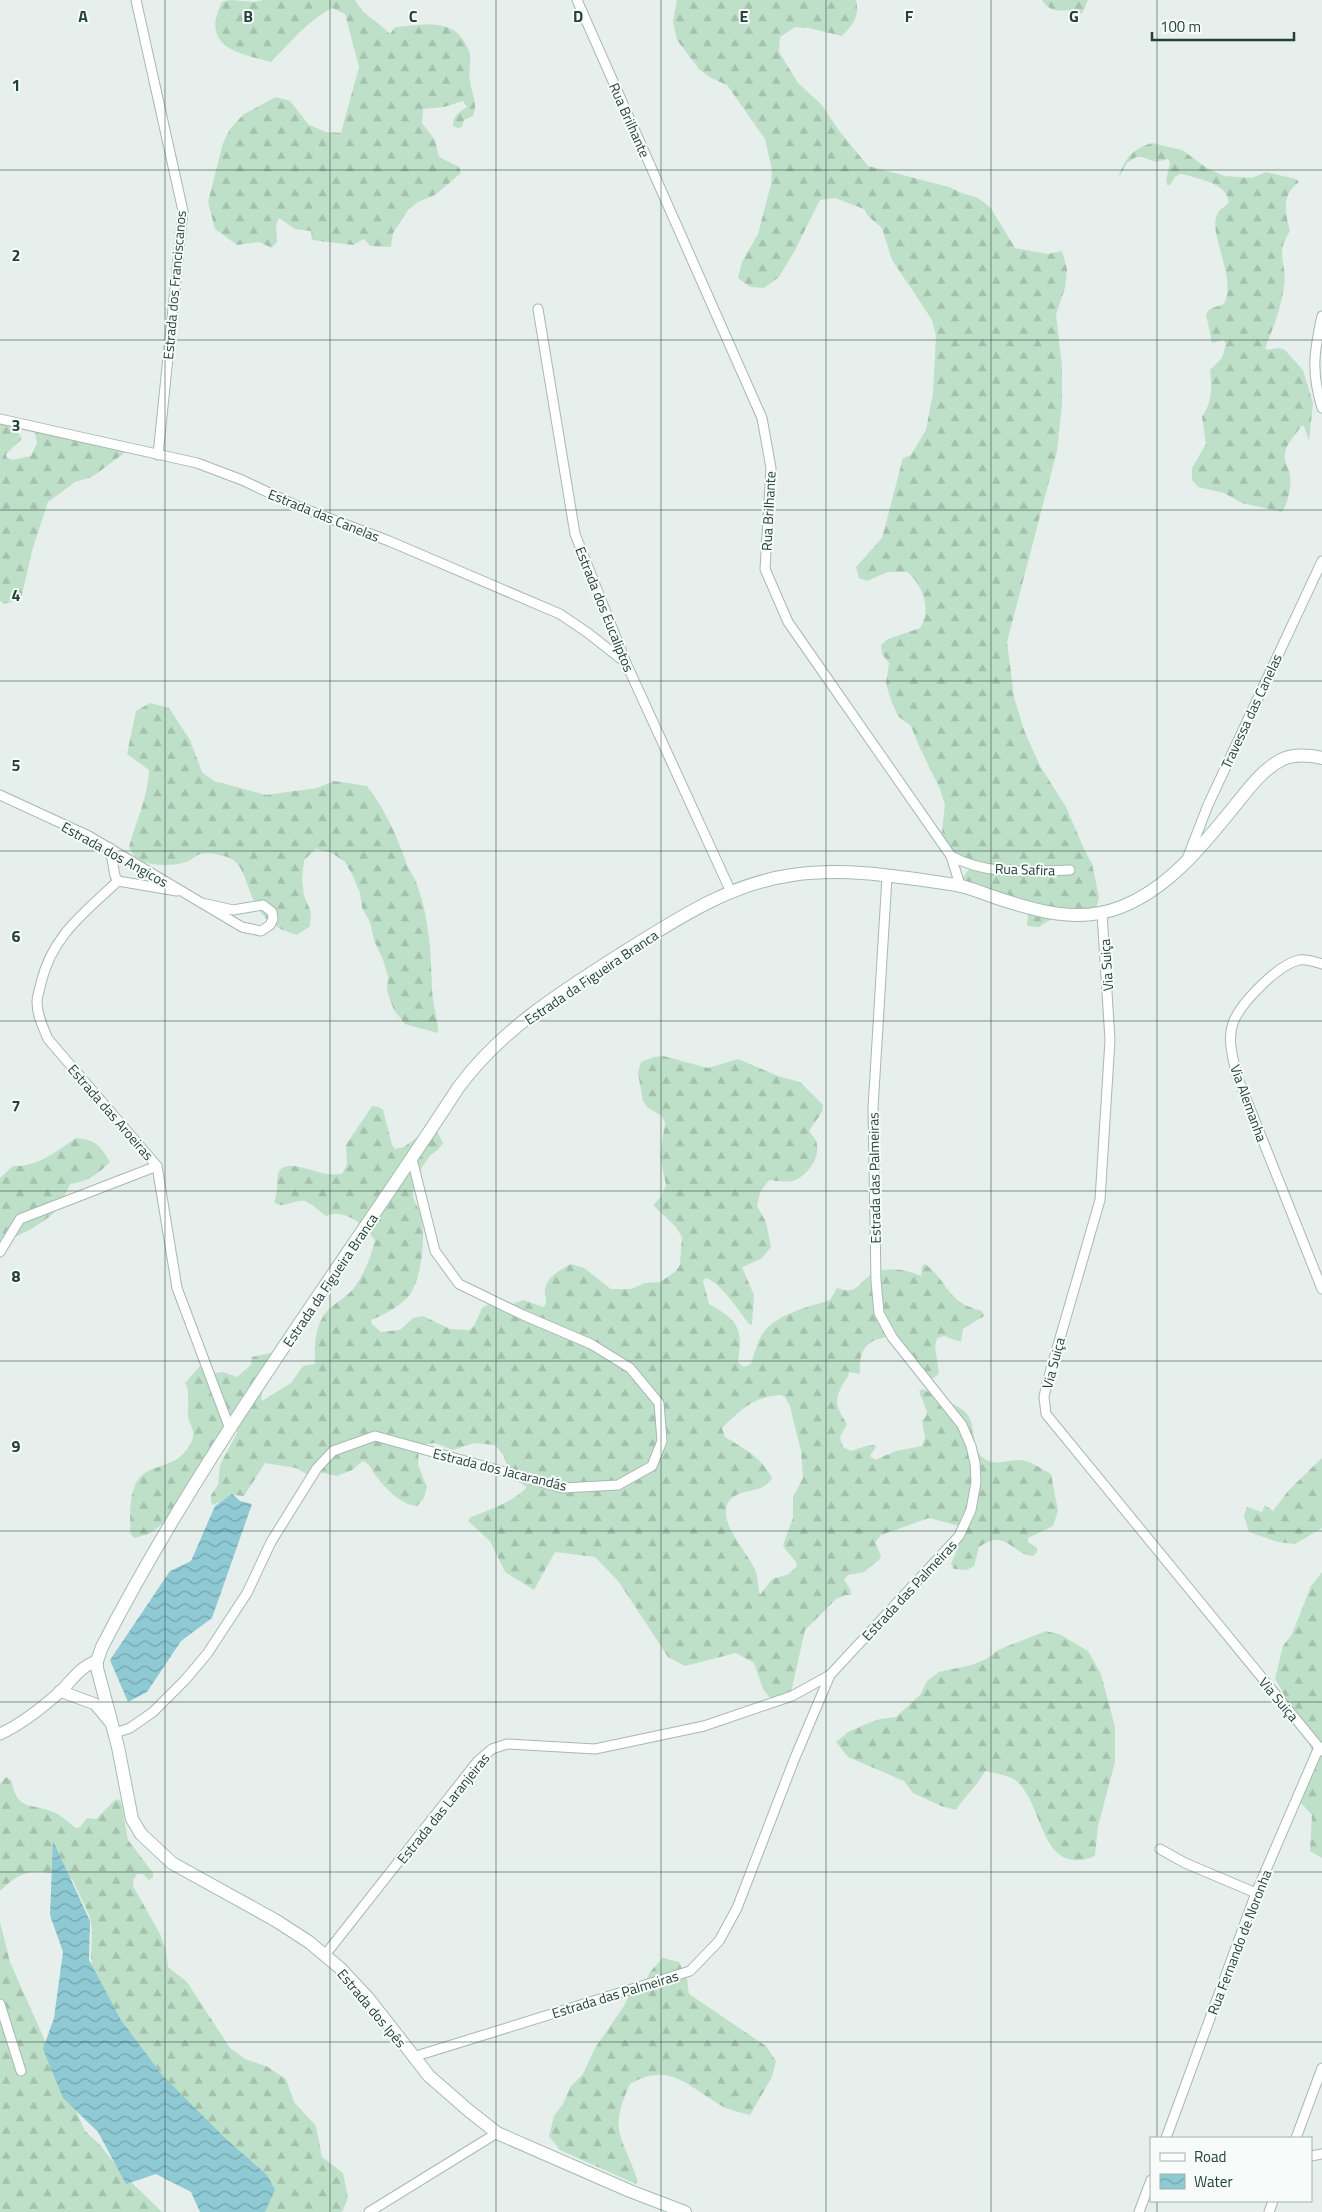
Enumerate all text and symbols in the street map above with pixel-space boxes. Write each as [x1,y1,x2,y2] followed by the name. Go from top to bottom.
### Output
[78,4,88,28] text: A
[243,4,253,28] text: B
[409,4,418,28] text: C
[573,4,583,28] text: D
[740,4,749,28] text: E
[905,4,914,28] text: F
[1069,4,1079,28] text: G
[1152,10,1294,42] scale bar
[1160,15,1201,38] text: 100 m
[12,73,20,97] text: 1
[604,79,656,161] street label: Rua Brilhante
[157,210,191,360] street label: Estrada dos Franciscanos
[12,243,20,267] text: 2
[12,413,20,437] text: 3
[755,471,781,551] street label: Rua Brilhante
[265,483,383,547] street label: Estrada das Canelas
[570,543,640,675] street label: Estrada dos Eucaliptos
[12,583,21,607] text: 4
[1215,650,1287,772] street label: Travessa das Canelas
[12,753,21,777] text: 5
[58,816,172,892] street label: Estrada dos Angicos
[995,857,1055,881] street label: Rua Safira
[12,924,21,948] text: 6
[520,924,662,1030] street label: Estrada da Figueira Branca
[1094,938,1118,992] street label: Via Suiça
[63,1059,159,1165] street label: Estrada das Aroeiras
[1225,1061,1273,1145] street label: Via Alemanha
[12,1094,20,1118] text: 7
[862,1112,886,1244] street label: Estrada das Palmeiras
[277,1209,383,1351] street label: Estrada da Figueira Branca
[12,1264,21,1288] text: 8
[1036,1335,1070,1391] street label: Via Suiça
[12,1434,21,1458] text: 9
[431,1442,569,1496] street label: Estrada dos Jacarandás
[857,1535,961,1645] street label: Estrada das Palmeiras
[1254,1672,1304,1726] street label: Via Suiça
[392,1748,494,1868] street label: Estrada das Laranjeiras
[1202,1867,1276,2017] street label: Rua Fernando de Noronha
[333,1964,411,2052] street label: Estrada dos Ipês
[549,1965,681,2023] street label: Estrada das Palmeiras
[1150,2137,1312,2202] legend
[1194,2145,1226,2168] text: Road
[1194,2170,1233,2193] text: Water

